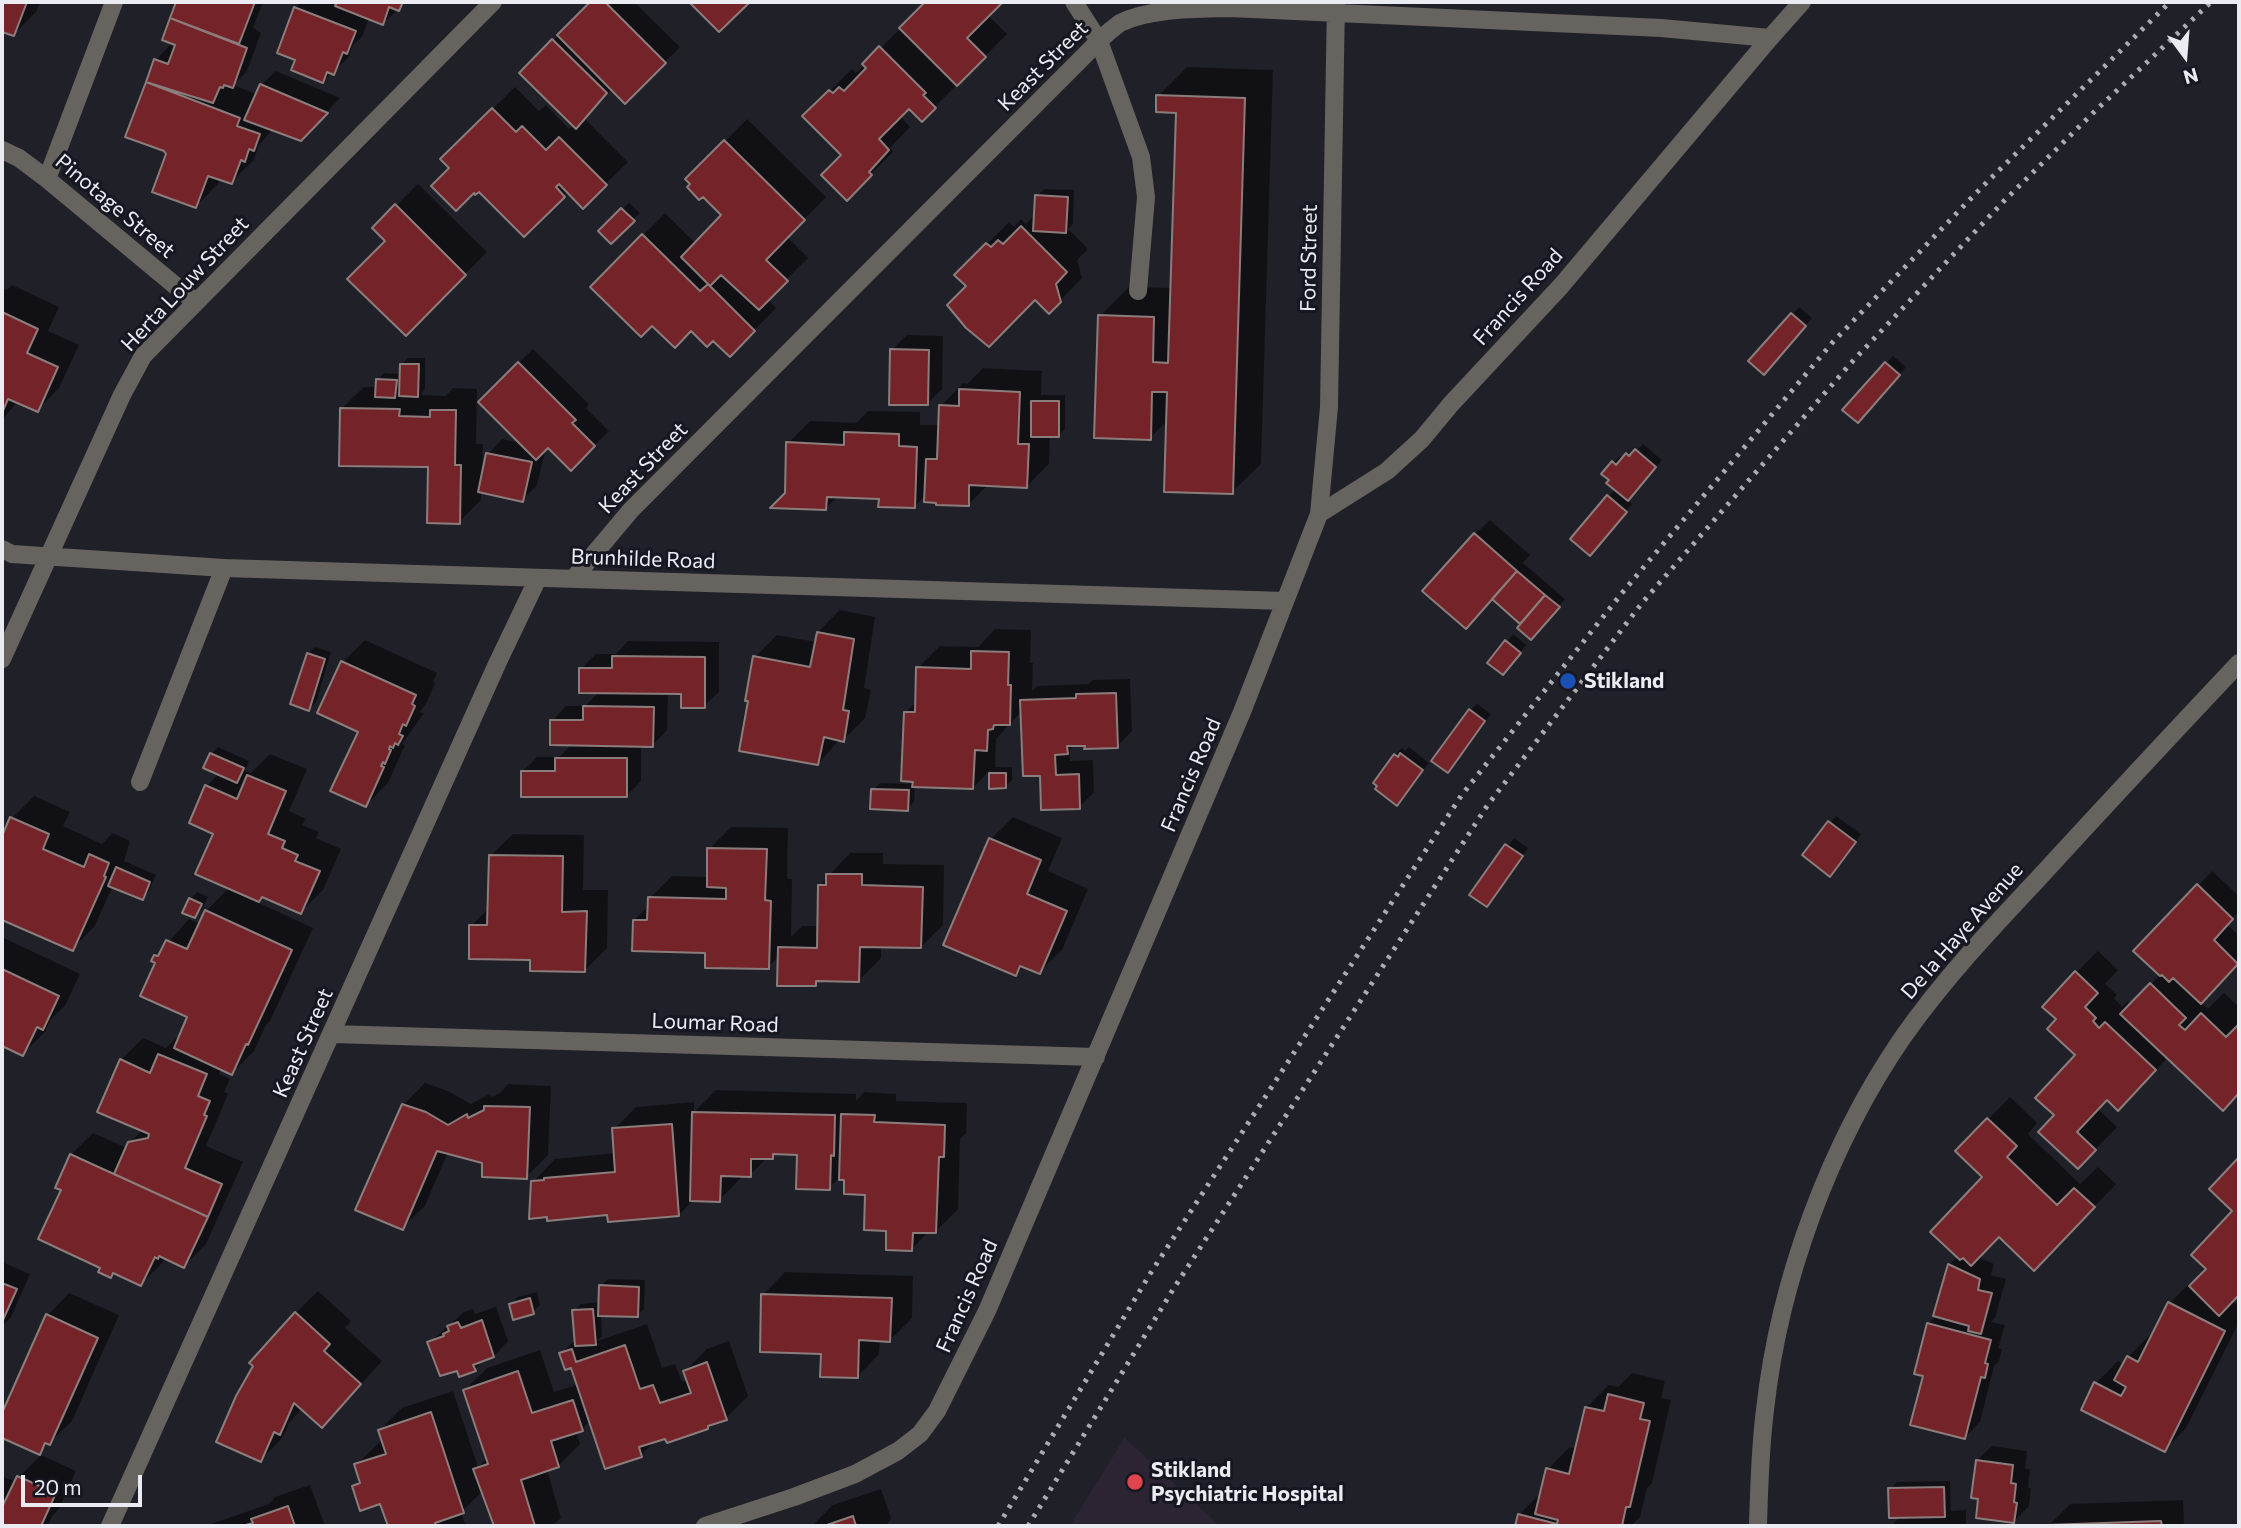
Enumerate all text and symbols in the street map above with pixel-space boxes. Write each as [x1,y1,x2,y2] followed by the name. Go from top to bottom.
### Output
[993,16,1093,116] street label: Keast Street
[2150,21,2220,91] north arrow
[2181,64,2201,90] text: N
[50,149,180,263] street label: Pinotage Street
[1295,204,1323,312] street label: Ford Street
[116,211,254,357] street label: Herta Louw Street
[1468,243,1568,351] street label: Francis Road
[593,417,693,519] street label: Keast Street
[570,544,716,574] street label: Brunhilde Road
[1584,668,1664,694] place label: Stikland
[1558,671,1578,691] marker: Stikland
[1156,714,1226,836] street label: Francis Road
[1896,857,2028,1005] street label: De la Haye Avenue
[268,984,338,1102] street label: Keast Street
[651,1008,779,1038] street label: Loumar Road
[931,1235,1003,1357] street label: Francis Road
[1151,1457,1344,1507] place label: Stikland Psychiatric Hospital
[24,1462,145,1506] scale bar
[1125,1472,1145,1492] marker: Stikland Psychiatric Hospital
[34,1474,82,1499] text: 20 m

